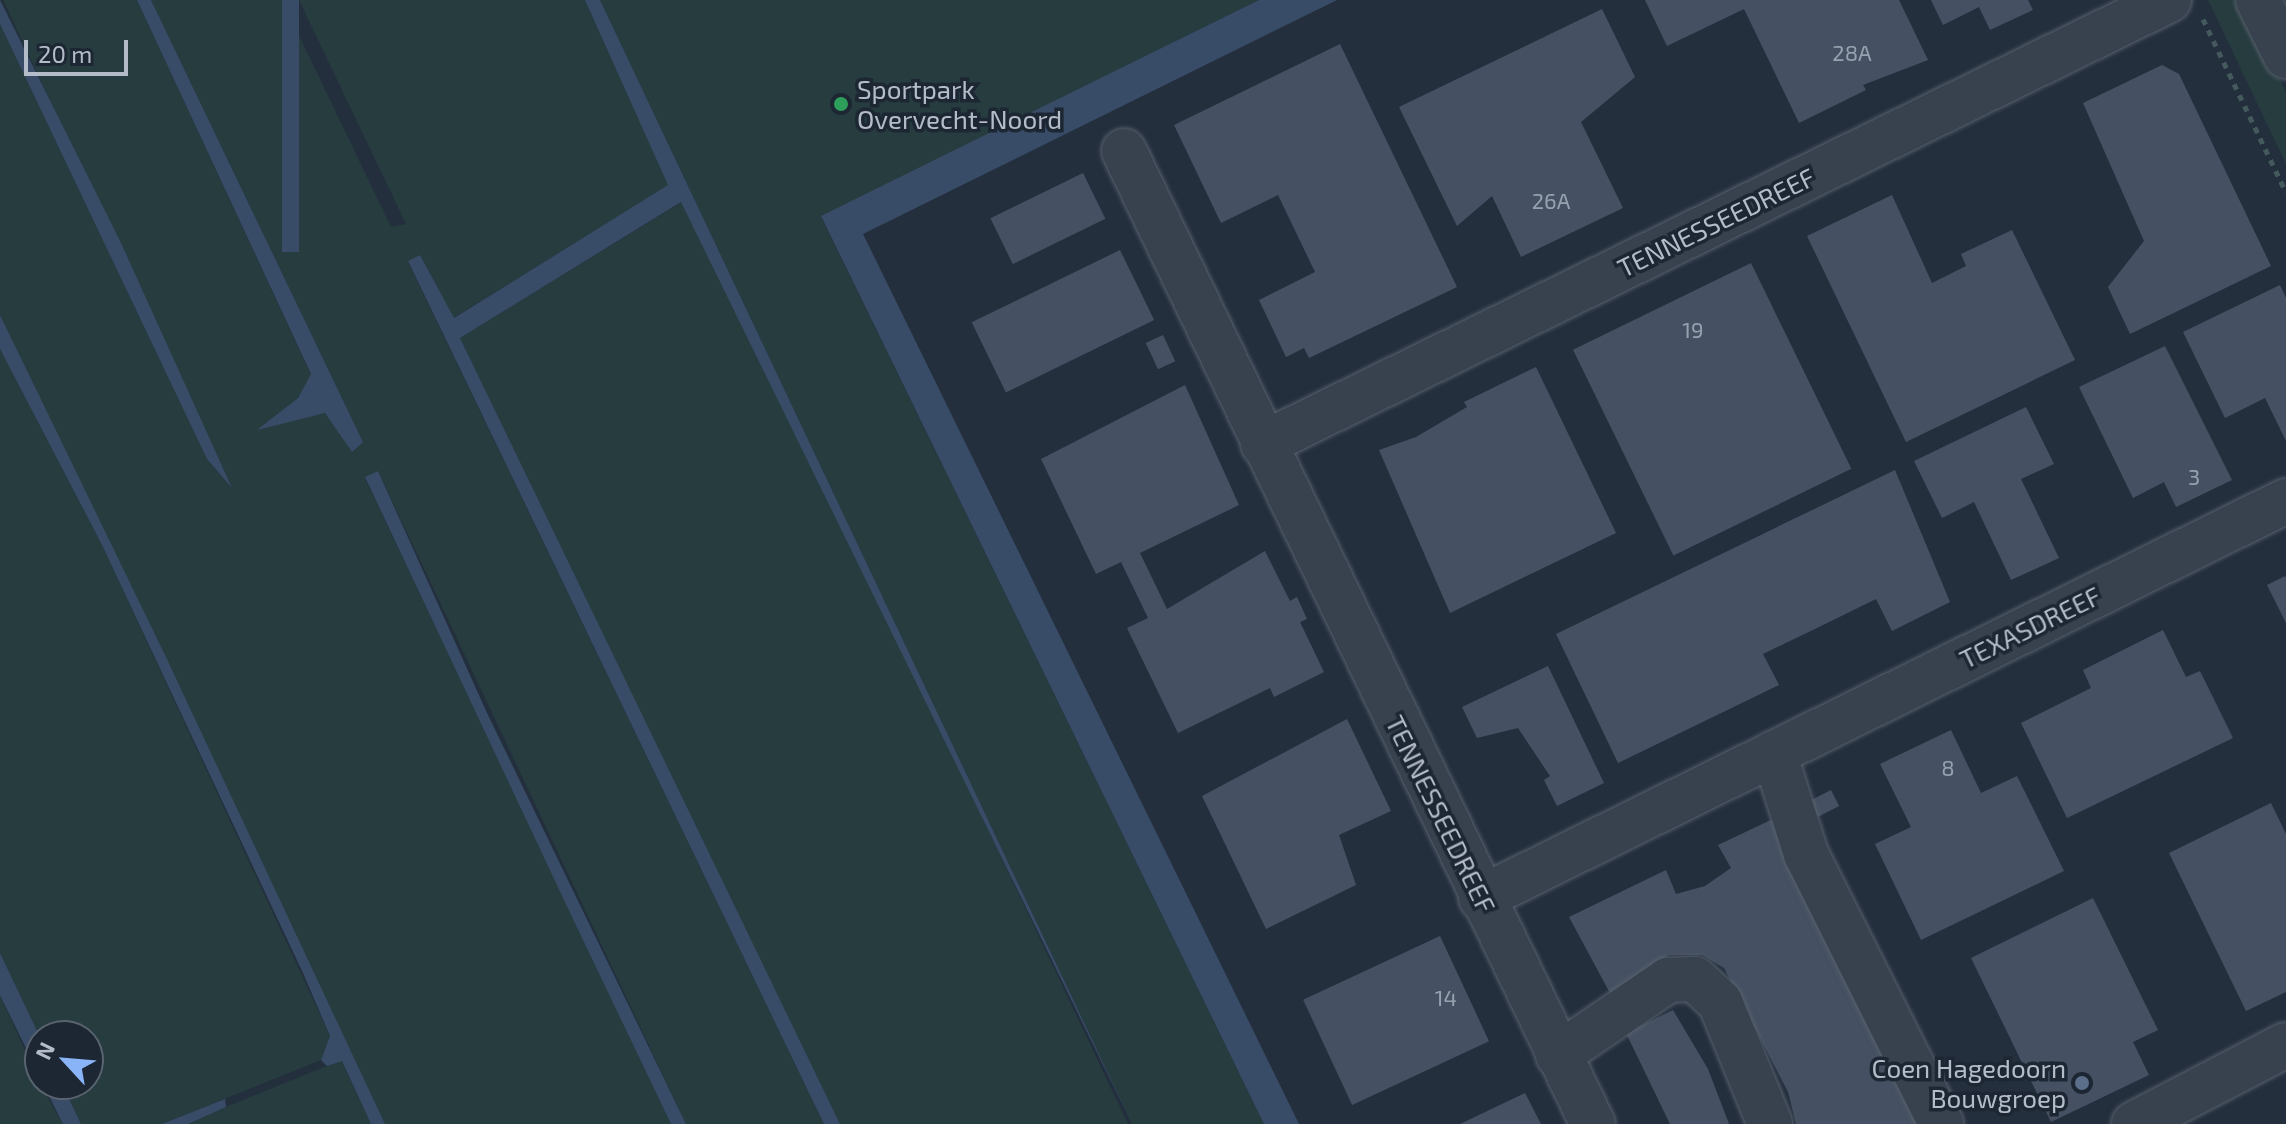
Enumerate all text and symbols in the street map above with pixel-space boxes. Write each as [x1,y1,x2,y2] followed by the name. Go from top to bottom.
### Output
[28,24,132,74] scale bar
[38,39,92,68] text: 20 m
[1832,40,1872,66] house number: 28A
[857,73,1062,134] place label: Sportpark Overvecht-Noord
[832,95,850,113] marker: Sportpark Overvecht-Noord
[1612,161,1820,283] street label: TENNESSEEDREEF
[1532,188,1570,214] house number: 26A
[1682,317,1704,343] house number: 19
[2188,464,2200,490] house number: 3
[1955,579,2105,675] street label: TEXASDREEF
[1380,710,1502,918] street label: TENNESSEEDREEF
[1941,755,1955,781] house number: 8
[1435,985,1457,1011] house number: 14
[24,1020,104,1100] north arrow
[29,1038,59,1063] text: N
[1872,1052,2066,1114] place label: Coen Hagedoorn Bouwgroep
[2073,1074,2091,1092] marker: Coen Hagedoorn Bouwgroep

